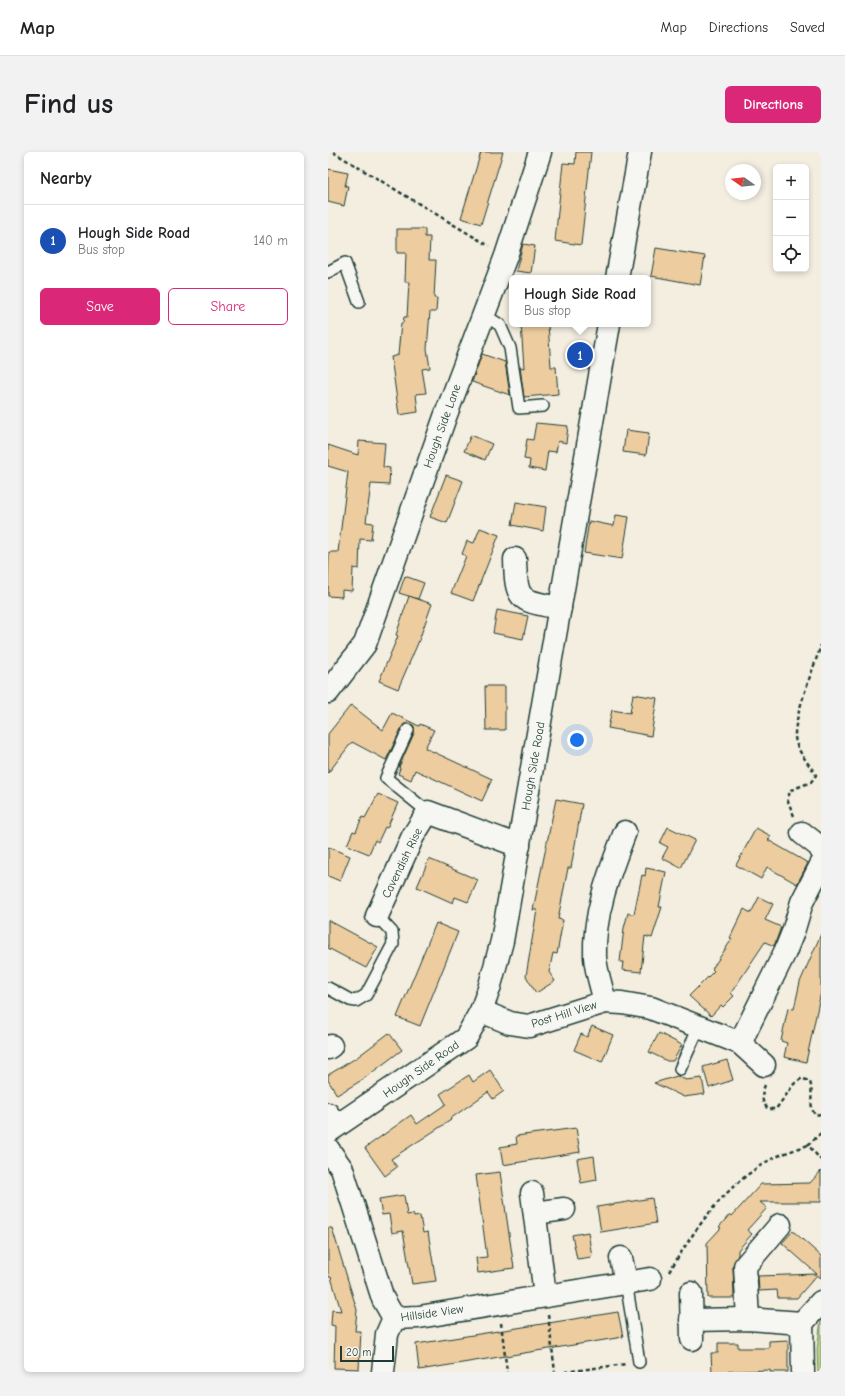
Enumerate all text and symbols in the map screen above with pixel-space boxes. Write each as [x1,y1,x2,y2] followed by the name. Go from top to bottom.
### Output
[20,17,55,39] text: Map
[660,19,687,36] text: Map
[709,19,768,36] text: Directions
[790,19,825,36] text: Saved
[725,86,821,123] button: Directions
[24,88,113,120] text: Find us
[725,164,761,200] north arrow
[773,164,809,272] map controls
[773,164,809,200] button: +
[40,169,91,188] text: Nearby
[773,200,809,236] button: −
[78,224,190,242] text: Hough Side Road
[50,233,56,248] text: 1
[254,233,288,248] text: 140 m
[773,236,809,272] button: locate
[78,242,125,257] text: Bus stop
[509,275,651,327] popup
[524,285,636,303] text: Hough Side Road
[40,288,160,325] button: Save
[168,288,288,325] button: Share
[524,303,571,318] text: Bus stop
[567,340,593,370] pin: 1
[420,382,464,470] street label: Hough Side Lane
[518,721,548,811] street label: Hough Side Road
[567,730,587,750] your location
[379,826,425,900] street label: Cavendish Rise
[529,997,599,1031] street label: Post Hill View
[380,1038,462,1100] street label: Hough Side Road
[400,1302,465,1324] street label: Hillside View
[340,1344,394,1363] scale bar
[346,1346,371,1359] text: 20 m

